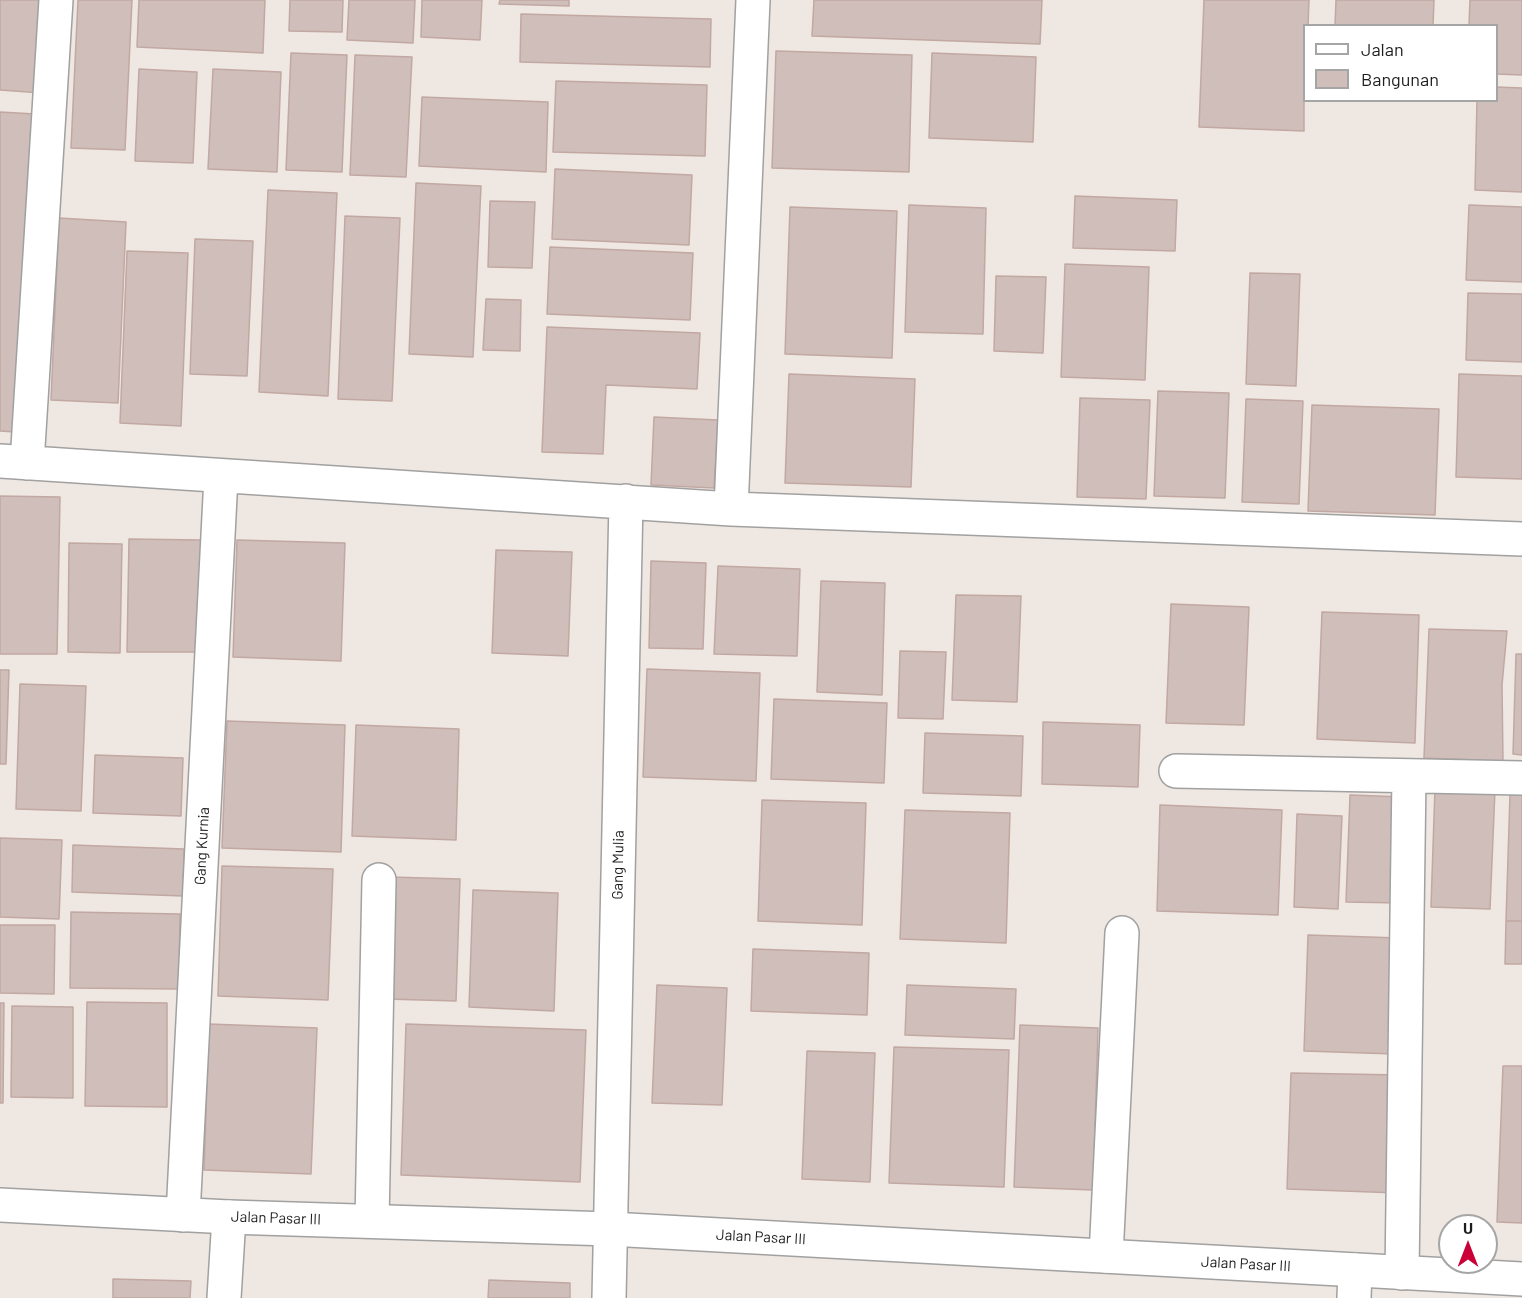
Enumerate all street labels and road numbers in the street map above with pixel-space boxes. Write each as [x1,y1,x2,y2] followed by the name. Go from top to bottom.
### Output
[191,807,213,885] street label: Gang Kurnia
[608,830,628,900] street label: Gang Mulia
[231,1207,321,1229] street label: Jalan Pasar III
[716,1226,806,1248] street label: Jalan Pasar III
[1201,1253,1291,1275] street label: Jalan Pasar III

